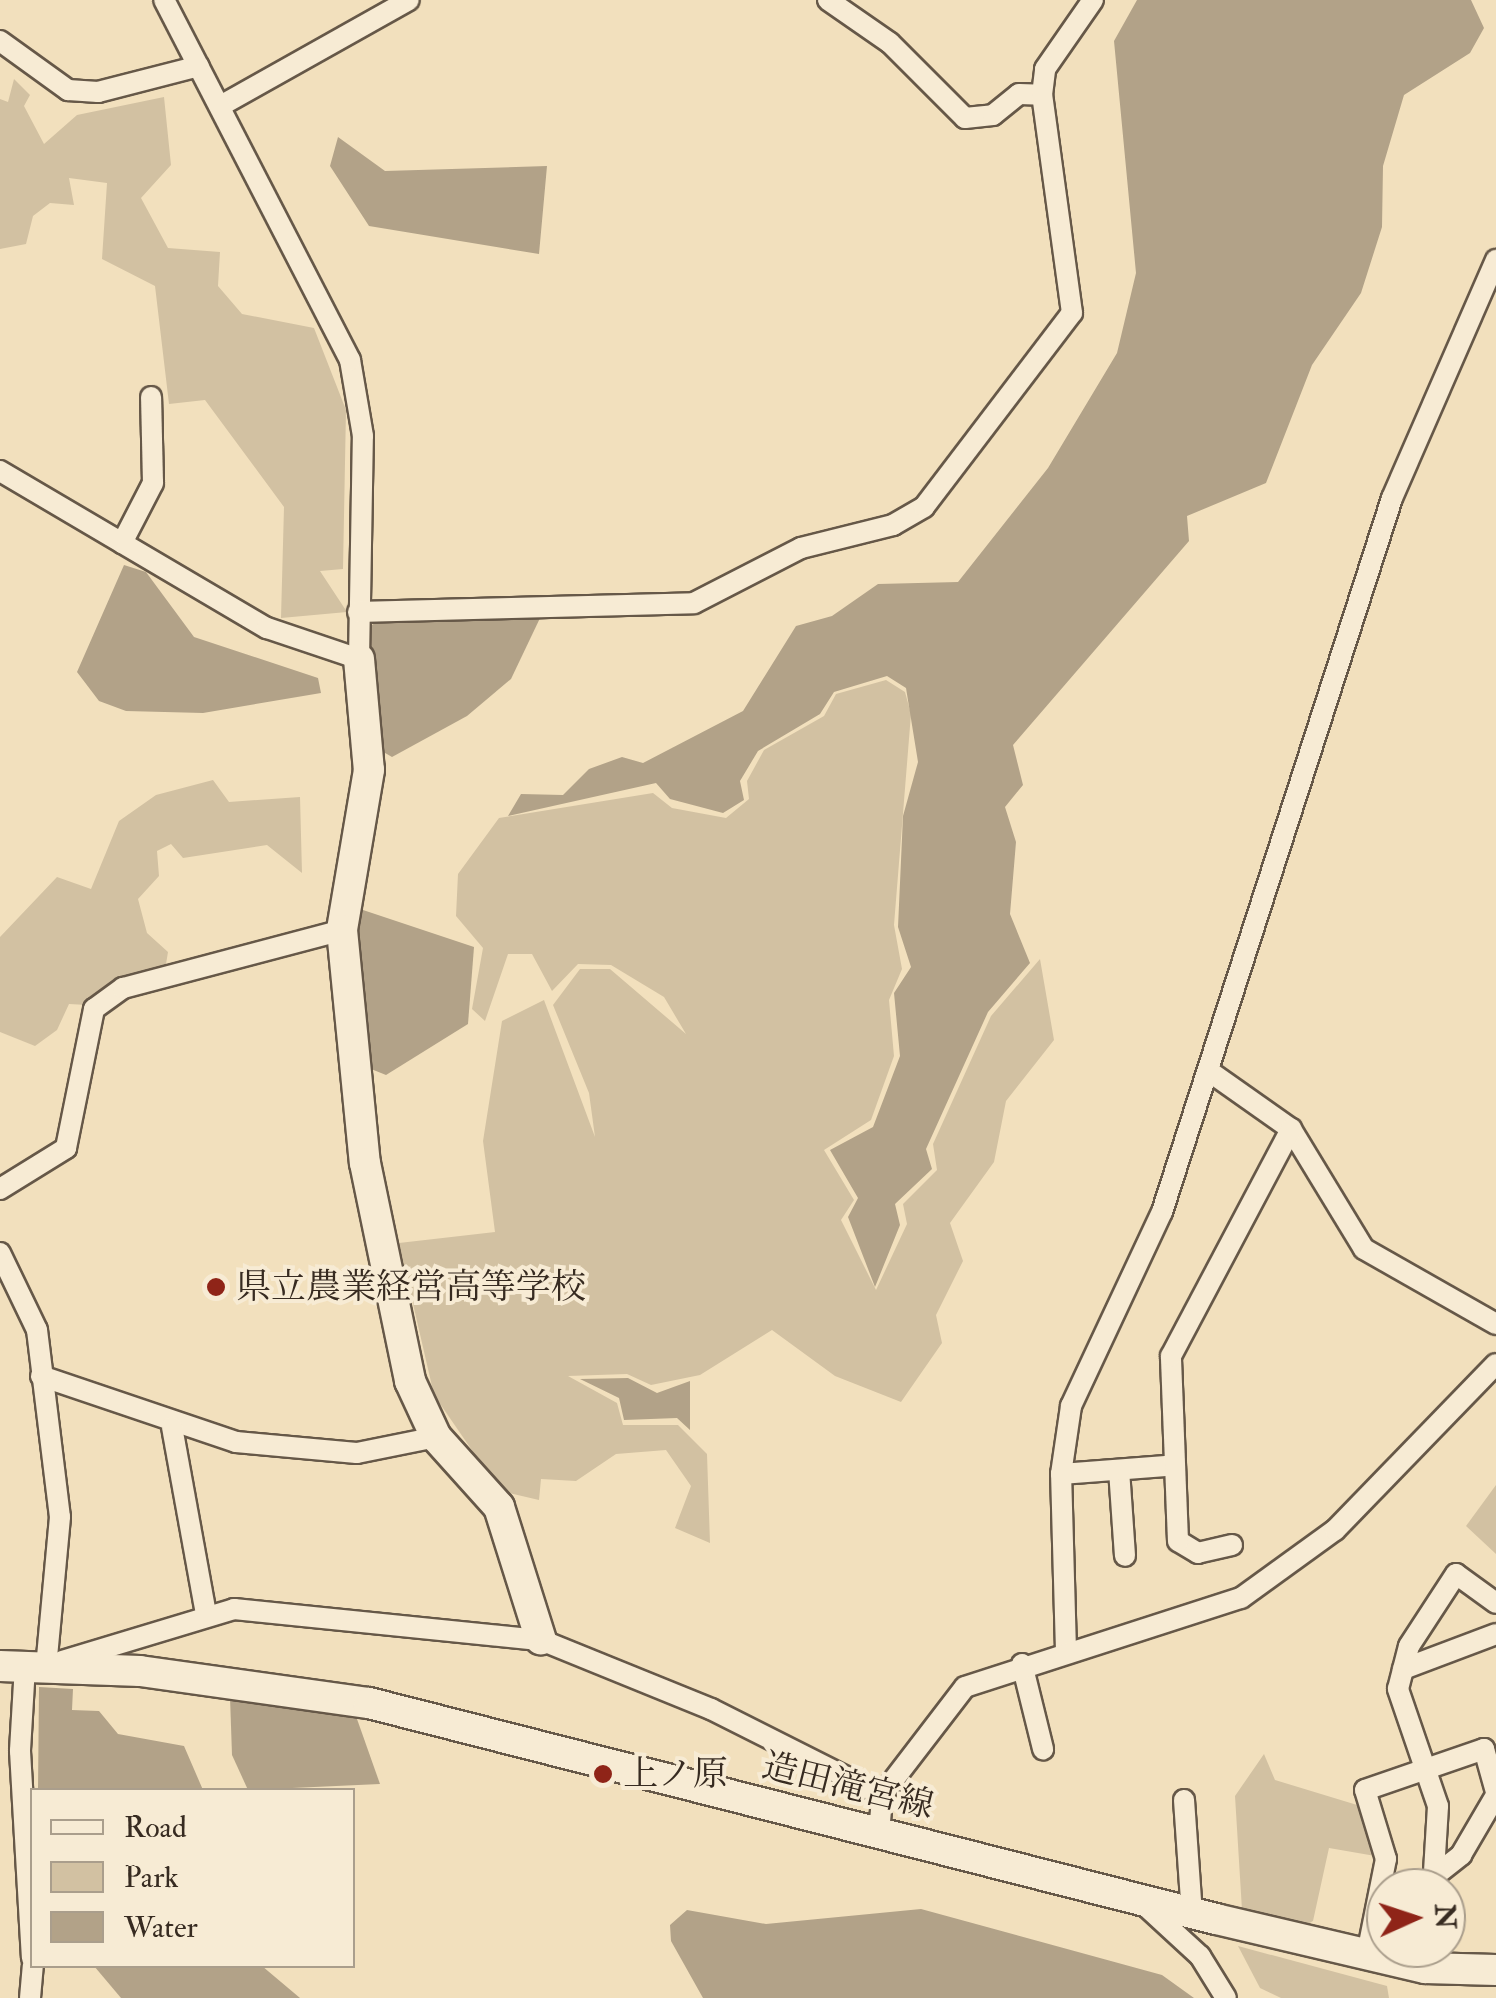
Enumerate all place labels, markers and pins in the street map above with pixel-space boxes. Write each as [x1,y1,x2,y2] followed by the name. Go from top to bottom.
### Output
[236,1266,586,1308] place label: 県立農業経営高等学校
[205,1276,227,1298] marker: 県立農業経営高等学校
[623,1753,728,1795] place label: 上ノ原
[592,1763,614,1785] marker: 上ノ原

